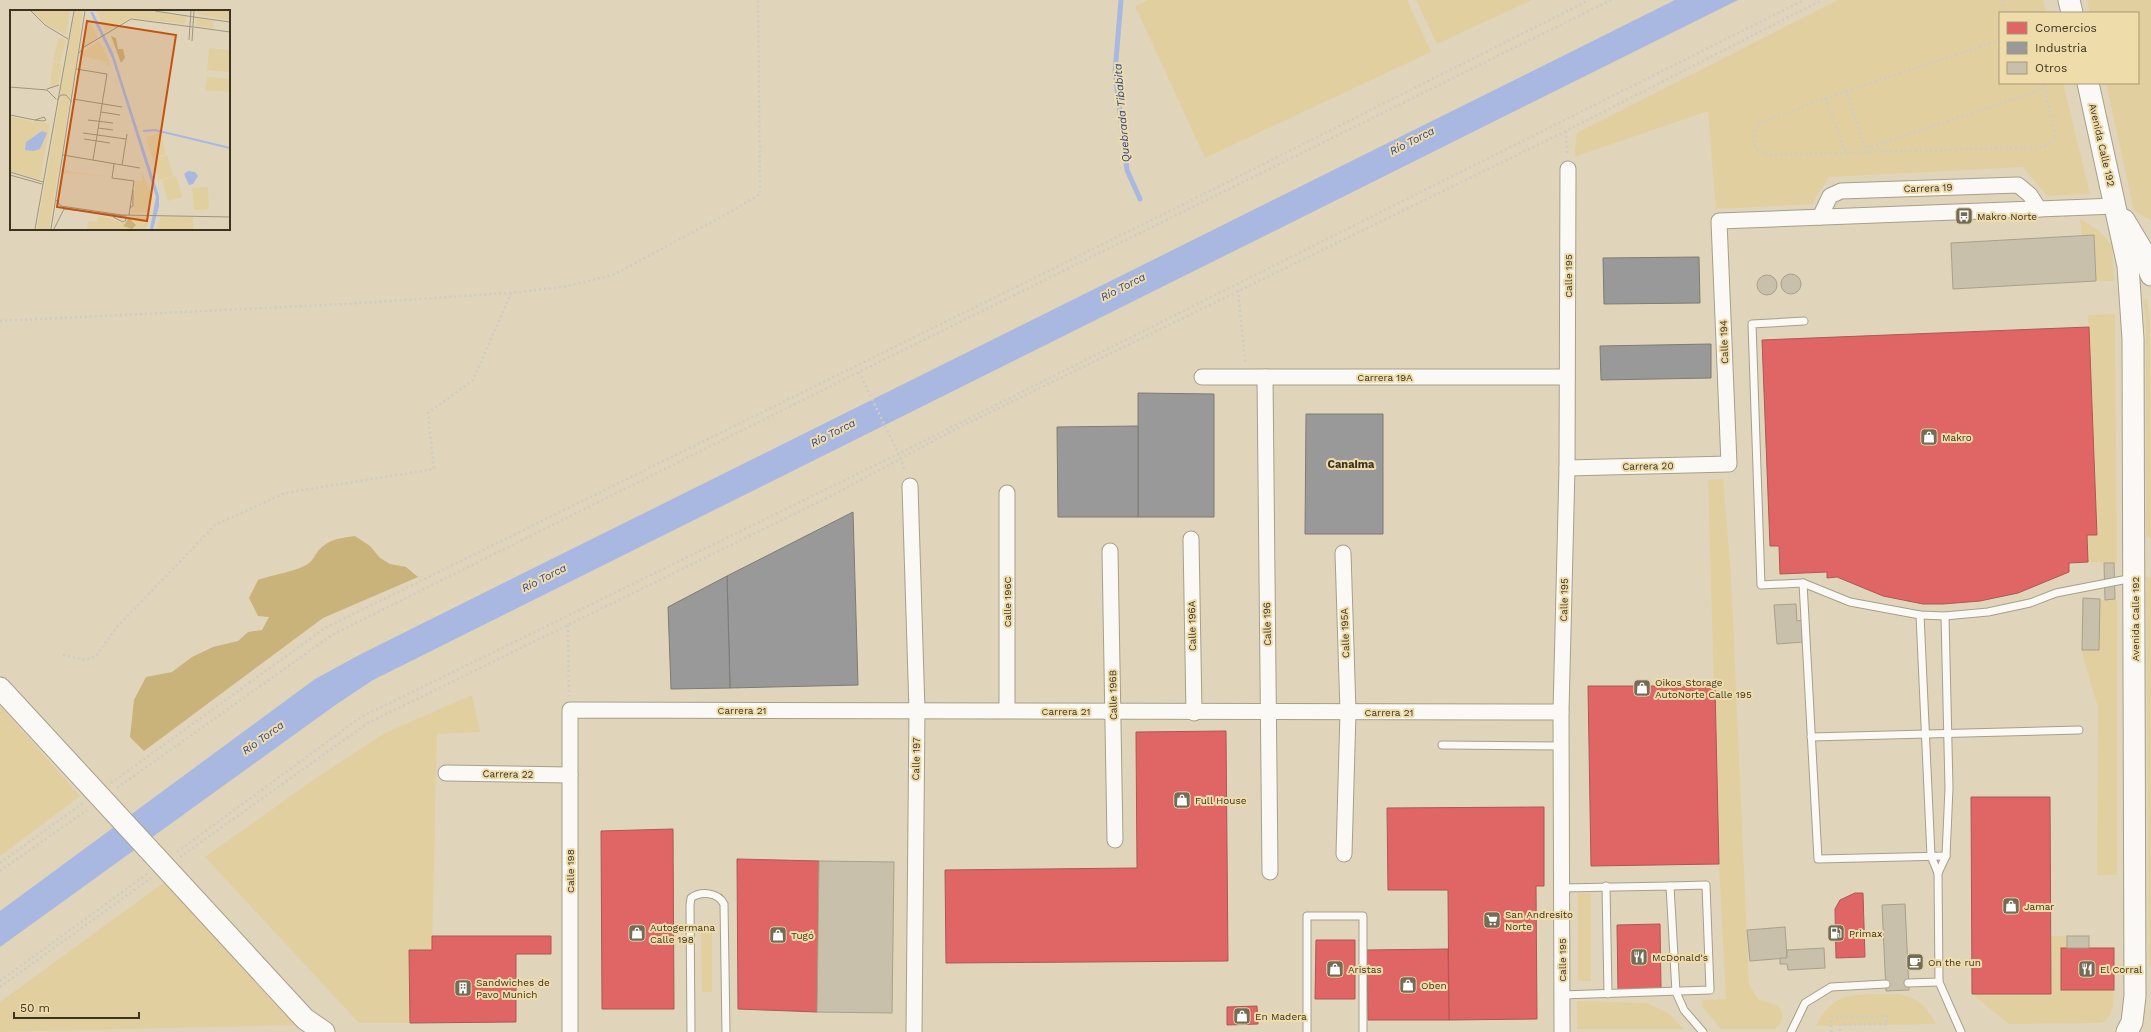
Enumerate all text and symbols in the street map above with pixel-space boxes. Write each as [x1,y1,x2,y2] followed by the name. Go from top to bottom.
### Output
[10,10,230,230] inset map
[1999,12,2139,84] legend
[2035,21,2097,35] text: Comercios
[2035,41,2087,55] text: Industria
[2035,61,2067,75] text: Otros
[1111,63,1133,163] water label: Quebrada Tibabita
[2087,102,2117,188] street label: Avenida Calle 192
[1387,124,1437,158] water label: Río Torca
[1903,182,1953,194] street label: Carrera 19
[1954,206,1974,226] bus stop icon: Makro Norte
[1977,211,2037,222] place label: Makro Norte
[1563,254,1574,298] street label: Calle 195
[1098,270,1148,304] water label: Río Torca
[1718,320,1730,364] street label: Calle 194
[1357,372,1413,383] street label: Carrera 19A
[808,416,858,450] water label: Río Torca
[1919,427,1939,447] shop icon: Makro
[1942,432,1972,443] place label: Makro
[1328,458,1375,471] district label: Canaima
[1622,460,1674,472] street label: Carrera 20
[519,561,569,595] water label: Río Torca
[2130,576,2141,661] street label: Avenida Calle 192
[1002,577,1013,627] street label: Calle 196C
[1558,578,1570,622] street label: Calle 195
[1186,600,1198,651] street label: Calle 196A
[1261,602,1273,646] street label: Calle 196
[1339,607,1351,658] street label: Calle 195A
[1107,670,1119,720] street label: Calle 196B
[1655,677,1752,700] place label: Oikos Storage AutoNorte Calle 195
[1632,678,1652,698] shop icon: Oikos Storage AutoNorte Calle 195
[718,705,766,716] street label: Carrera 21
[1042,706,1090,717] street label: Carrera 21
[1365,707,1413,718] street label: Carrera 21
[240,718,287,758] water label: Río Torca
[910,737,922,781] street label: Calle 197
[483,768,534,780] street label: Carrera 22
[1172,790,1192,810] shop icon: Full House
[1195,795,1247,806] place label: Full House
[565,849,576,893] street label: Calle 198
[2001,896,2021,916] shop icon: Jamar
[2024,901,2054,912] place label: Jamar
[1505,909,1573,932] place label: San Andresito Norte
[1482,910,1502,930] supermarket icon: San Andresito Norte
[650,922,715,945] place label: Autogermana Calle 198
[627,923,647,943] shop icon: Autogermana Calle 198
[1826,923,1846,943] fuel station icon: Primax
[768,925,788,945] shop icon: Tugó
[1849,928,1882,939] place label: Primax
[791,930,814,941] place label: Tugó
[1557,938,1568,982] street label: Calle 195
[1629,947,1649,967] restaurant icon: McDonald's
[1652,952,1708,963] place label: McDonald's
[1905,952,1925,972] cafe icon: On the run
[1928,957,1981,968] place label: On the run
[1325,959,1345,979] shop icon: Aristas
[2077,959,2097,979] restaurant icon: El Corral
[1348,964,1382,975] place label: Aristas
[2100,964,2142,975] place label: El Corral
[1398,975,1418,995] shop icon: Oben
[476,977,550,1000] place label: Sandwiches de Pavo Munich
[453,978,473,998] building icon: Sandwiches de Pavo Munich
[1421,980,1447,991] place label: Oben
[14,994,139,1020] scale bar
[20,1001,50,1015] text: 50 m
[1232,1006,1252,1026] shop icon: En Madera
[1255,1011,1307,1022] place label: En Madera

